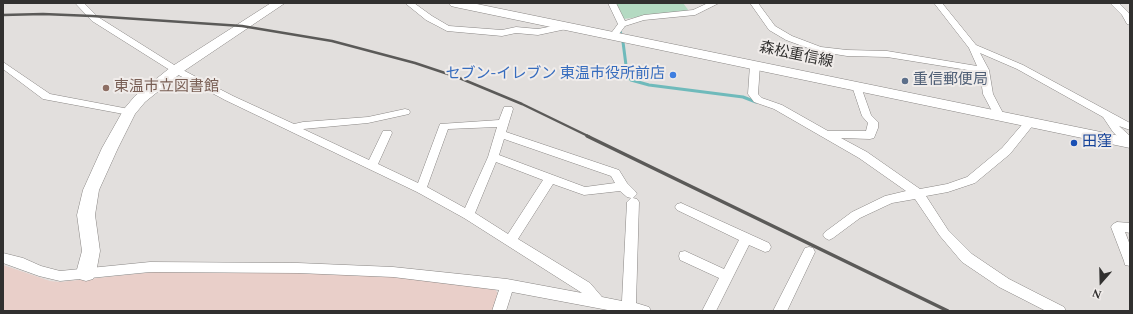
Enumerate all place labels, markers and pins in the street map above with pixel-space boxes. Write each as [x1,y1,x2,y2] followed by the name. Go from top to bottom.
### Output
[446,66,665,84] place label: セブン-イレブン 東温市役所前店
[668,70,678,80] marker: セブン-イレブン 東温市役所前店
[913,72,988,90] place label: 重信郵便局
[900,76,910,86] marker: 重信郵便局
[114,79,219,97] place label: 東温市立図書館
[101,83,111,93] marker: 東温市立図書館
[1082,134,1112,152] place label: 田窪
[1069,138,1079,148] marker: 田窪

